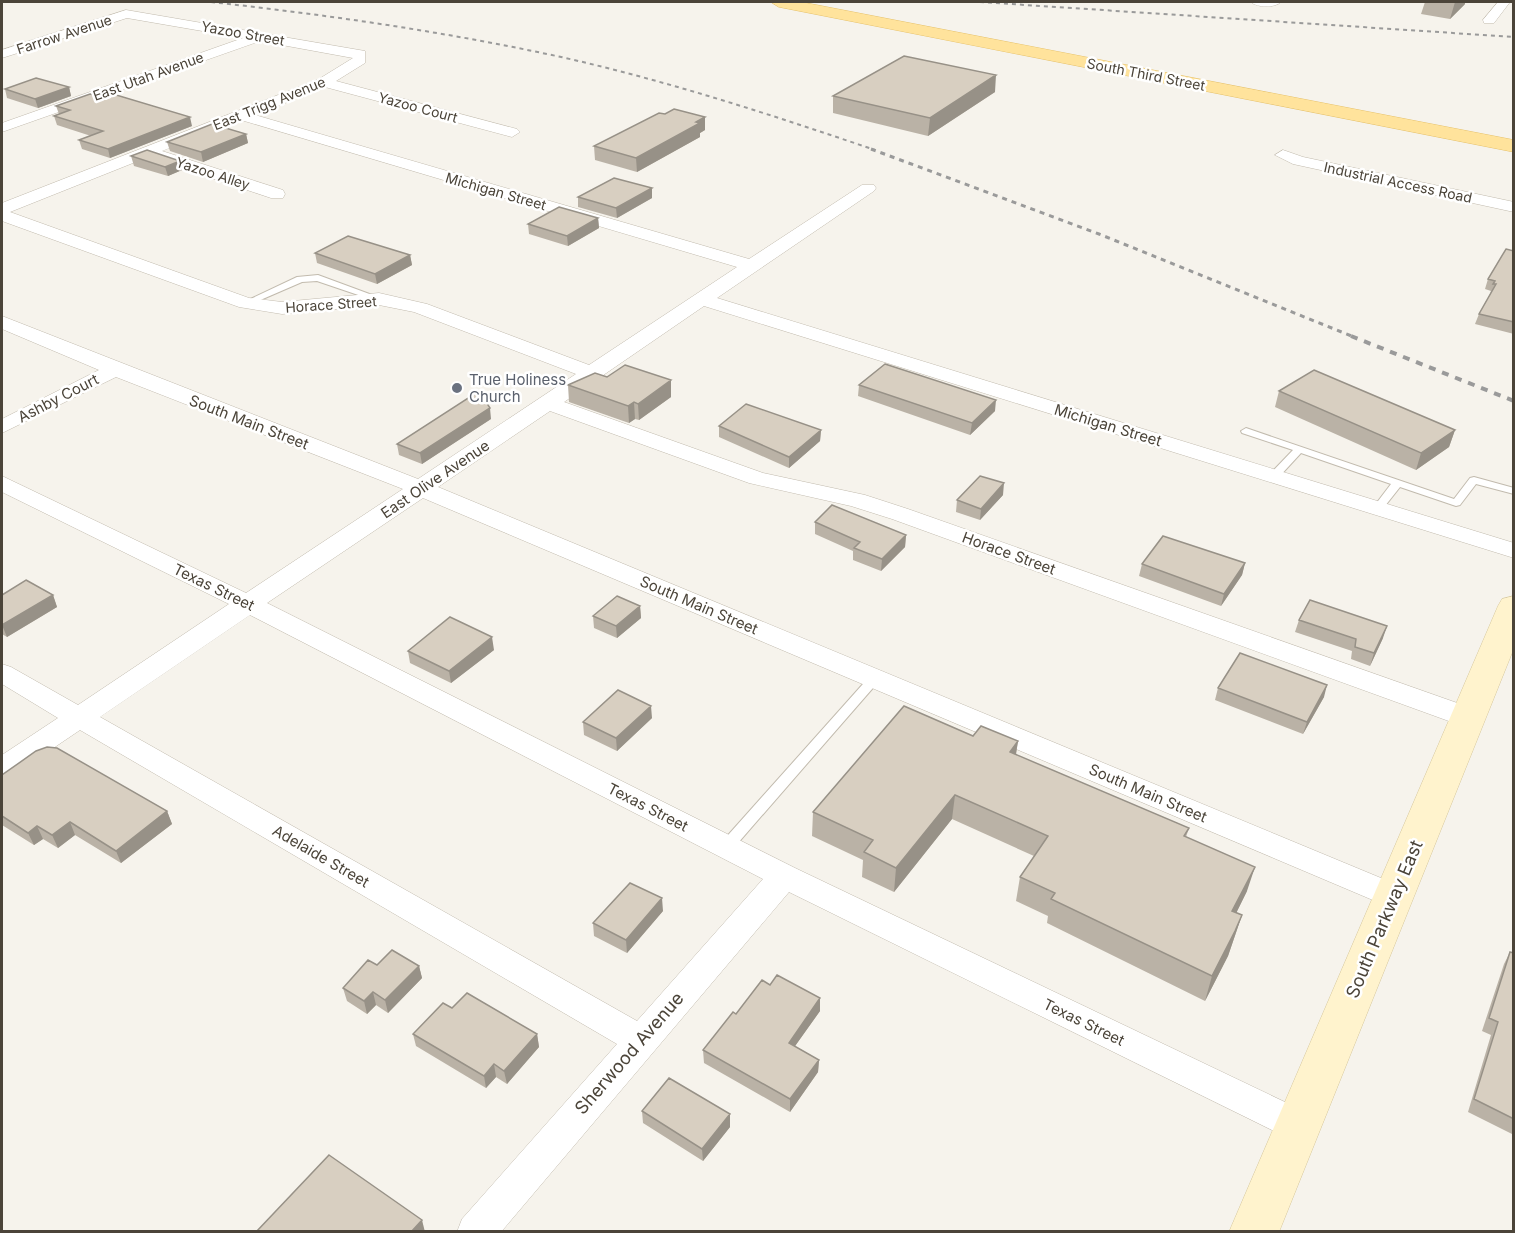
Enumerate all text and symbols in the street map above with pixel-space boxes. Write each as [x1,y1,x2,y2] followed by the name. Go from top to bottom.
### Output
[14,11,114,57] street label: Farrow Avenue
[200,17,286,49] street label: Yazoo Street
[90,48,206,104] street label: East Utah Avenue
[1085,54,1207,94] street label: South Third Street
[210,73,328,133] street label: East Trigg Avenue
[376,88,460,126] street label: Yazoo Court
[174,153,252,193] street label: Yazoo Alley
[1322,158,1474,206] street label: Industrial Access Road
[444,169,549,214] street label: Michigan Street
[285,292,378,316] street label: Horace Street
[14,369,102,427] street label: Ashby Court
[469,370,566,406] place label: True Holiness Church
[450,381,464,395] marker: True Holiness Church
[187,390,312,454] street label: South Main Street
[1052,400,1164,450] street label: Michigan Street
[377,436,493,522] street label: East Olive Avenue
[960,527,1058,579] street label: Horace Street
[170,559,258,615] street label: Texas Street
[637,572,761,638] street label: South Main Street
[1086,760,1210,826] street label: South Main Street
[604,779,692,835] street label: Texas Street
[269,821,373,891] street label: Adelaide Street
[1341,837,1427,1001] street label: South Parkway East
[570,988,688,1118] street label: Sherwood Avenue
[1040,994,1128,1050] street label: Texas Street

